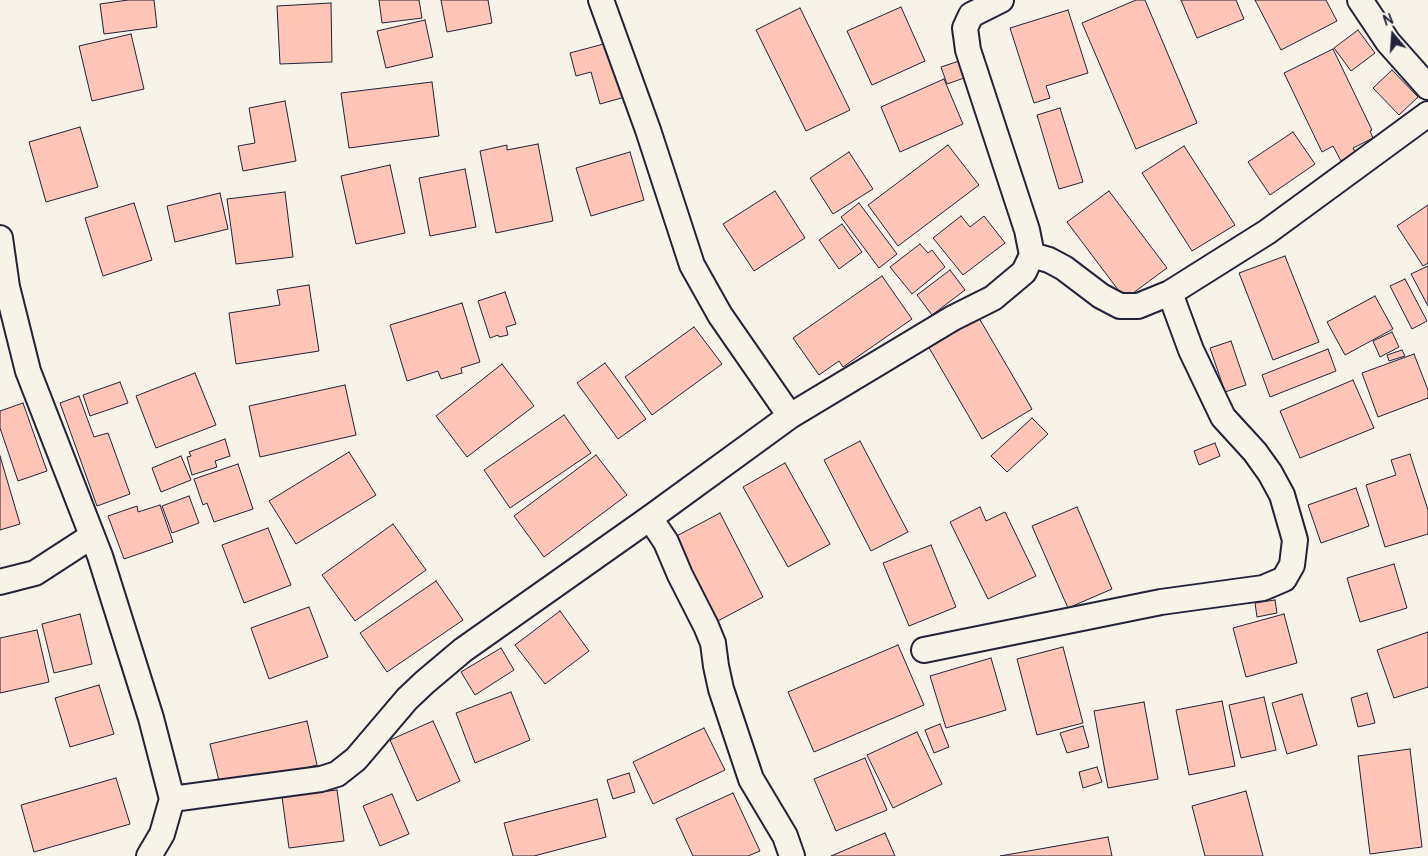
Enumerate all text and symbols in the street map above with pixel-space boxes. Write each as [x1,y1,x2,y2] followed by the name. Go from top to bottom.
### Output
[1368,10,1418,60] north arrow
[1381,11,1395,30] text: N

